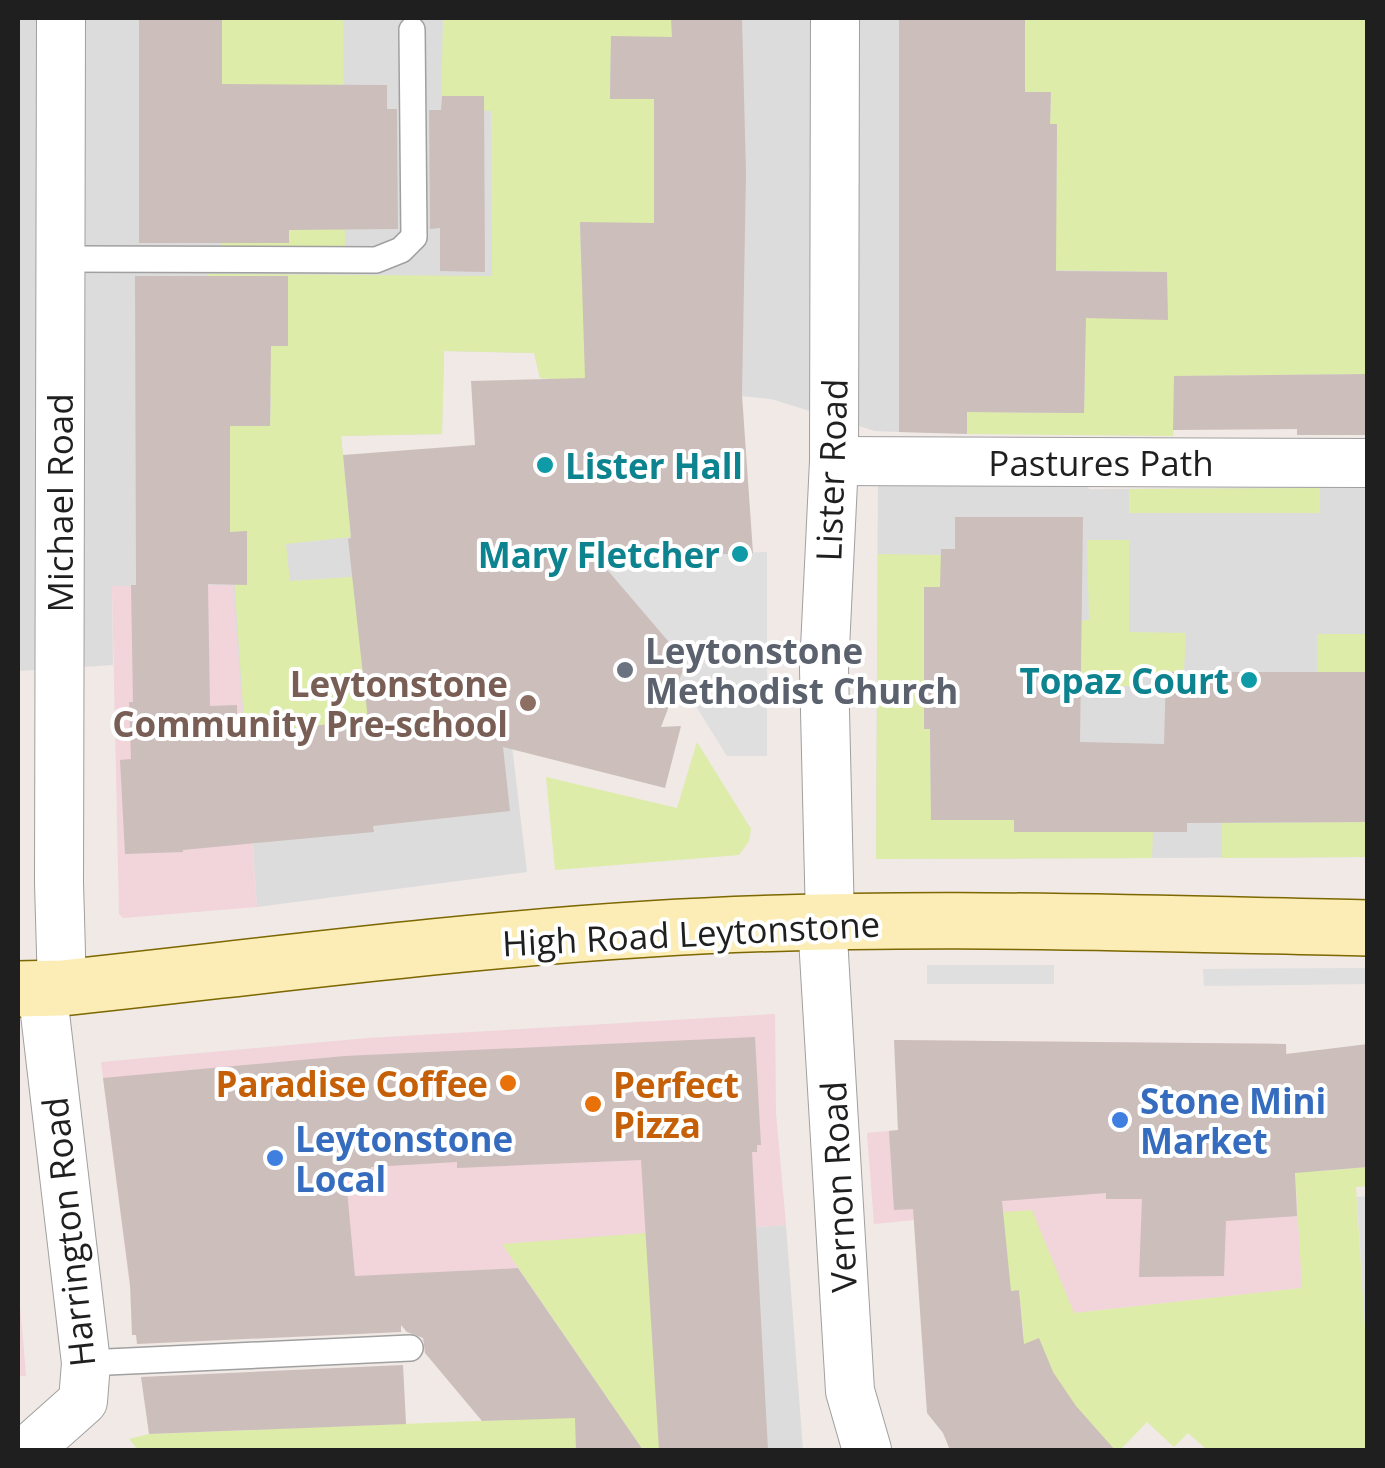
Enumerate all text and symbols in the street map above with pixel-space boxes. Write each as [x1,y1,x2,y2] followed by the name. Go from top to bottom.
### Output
[804,378,858,562] street label: Lister Road
[36,393,83,613] street label: Michael Road
[988,439,1214,486] street label: Pastures Path
[565,442,743,489] place label: Lister Hall
[534,454,556,476] marker: Lister Hall
[478,531,720,578] place label: Mary Fletcher
[729,543,751,565] marker: Mary Fletcher
[645,627,958,714] place label: Leytonstone Methodist Church
[1020,657,1229,704] place label: Topaz Court
[614,659,636,681] marker: Leytonstone Methodist Church
[112,660,508,747] place label: Leytonstone Community Pre-school
[1238,669,1260,691] marker: Topaz Court
[517,692,539,714] marker: Leytonstone Community Pre-school
[501,900,881,966] street label: High Road Leytonstone
[215,1060,488,1107] place label: Paradise Coffee
[613,1061,739,1148] place label: Perfect Pizza
[497,1072,519,1094] marker: Paradise Coffee
[1140,1077,1326,1164] place label: Stone Mini Market
[809,1080,867,1294] street label: Vernon Road
[582,1093,604,1115] marker: Perfect Pizza
[30,1095,106,1369] street label: Harrington Road
[1109,1109,1131,1131] marker: Stone Mini Market
[295,1115,513,1202] place label: Leytonstone Local
[264,1147,286,1169] marker: Leytonstone Local

